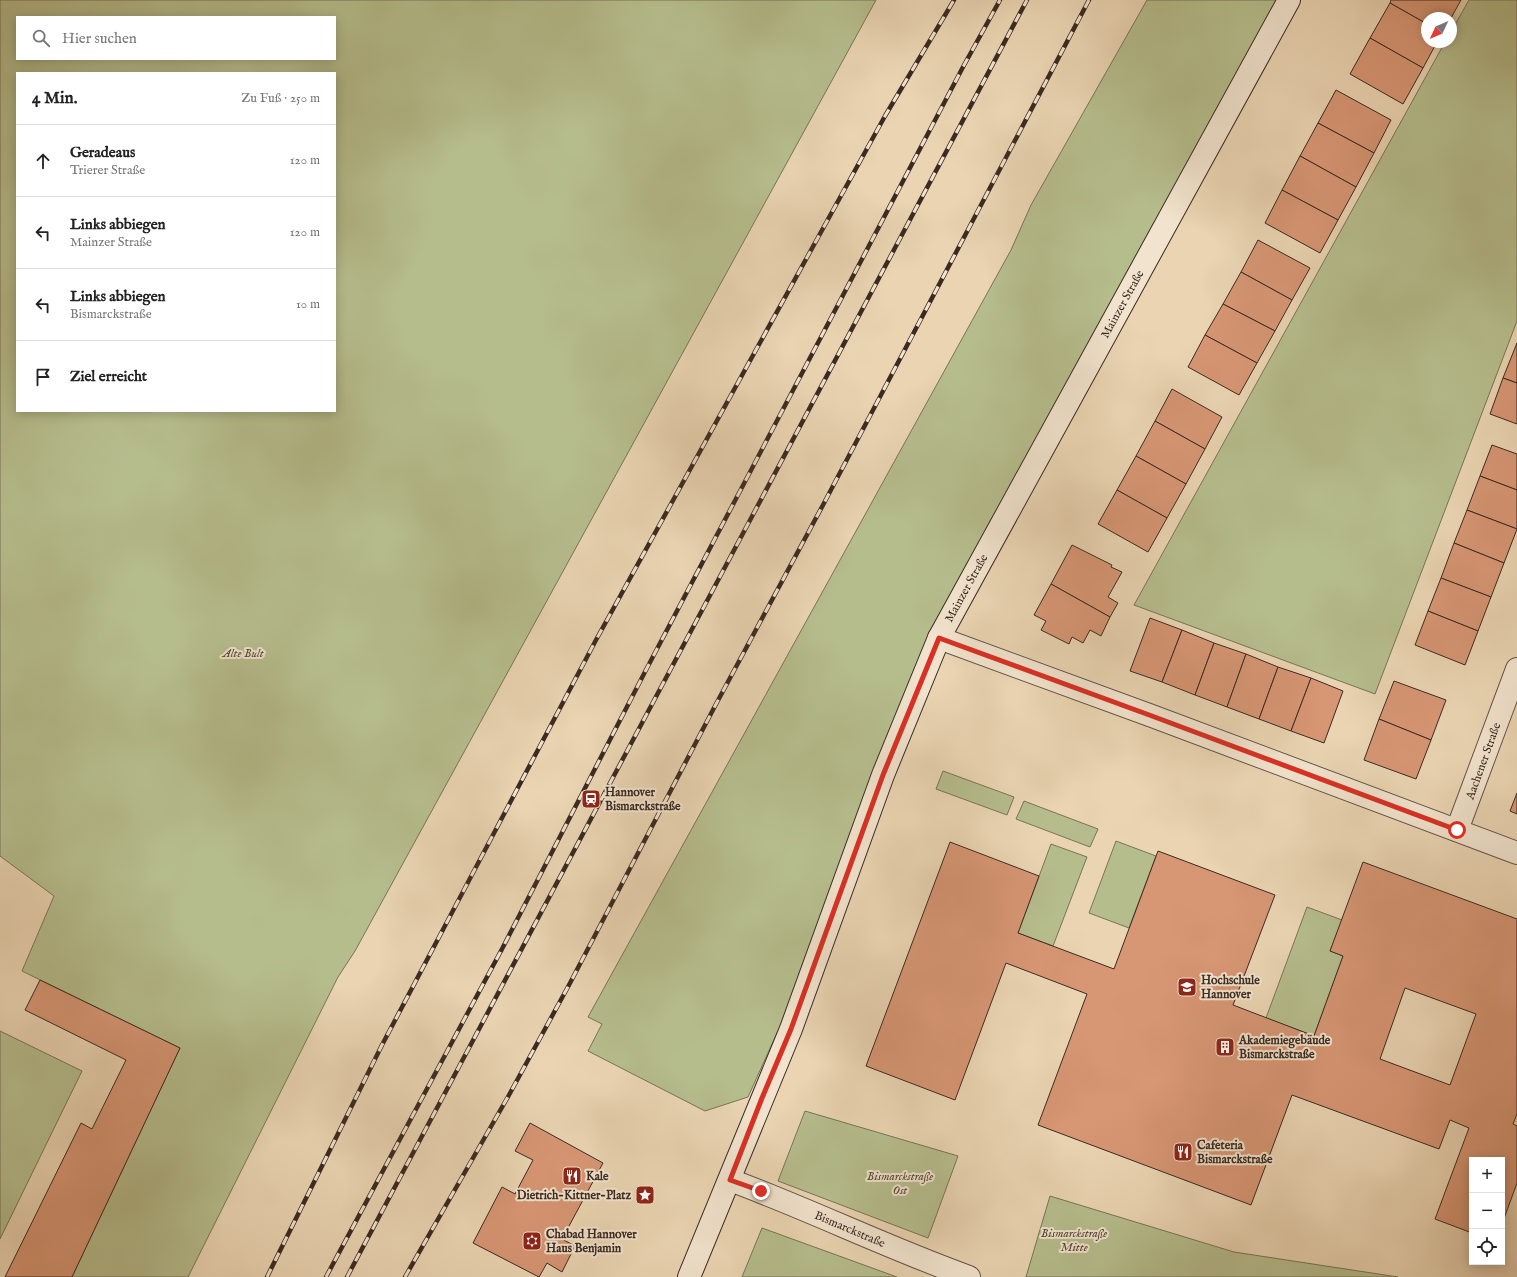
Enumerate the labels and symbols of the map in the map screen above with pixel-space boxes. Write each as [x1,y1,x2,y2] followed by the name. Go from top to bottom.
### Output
[1421,12,1457,48] north arrow
[1098,267,1148,341] street label: Mainzer Straße
[942,551,992,625] street label: Mainzer Straße
[220,646,265,661] park label: Alte Bult
[1462,720,1505,803] street label: Aachener Straße
[605,785,681,814] place label: Hannover Bismarckstraße
[580,788,602,810] station icon: Hannover Bismarckstraße
[1448,821,1466,839] route start
[1201,973,1260,1002] place label: Hochschule Hannover
[1176,976,1198,998] school or university icon: Hochschule Hannover
[1238,1033,1331,1062] place label: Akademiegebäude Bismarckstraße
[1214,1036,1236,1058] building icon: Akademiegebäude Bismarckstraße
[1197,1138,1273,1167] place label: Cafeteria Bismarckstraße
[1172,1141,1194,1163] restaurant icon: Cafeteria Bismarckstraße
[561,1165,583,1187] restaurant icon: Kale
[586,1169,609,1184] place label: Kale
[867,1169,933,1198] park label: Bismarckstraße Ost
[752,1182,770,1200] route end
[634,1184,656,1206] place icon: Dietrich-Kittner-Platz
[517,1188,631,1203] place label: Dietrich-Kittner-Platz
[812,1208,888,1251] street label: Bismarckstraße
[1041,1226,1107,1255] park label: Bismarckstraße Mitte
[546,1227,637,1257] place label: Chabad Hannover Haus Benjamin
[521,1230,543,1252] synagogue icon: Chabad Hannover Haus Benjamin

